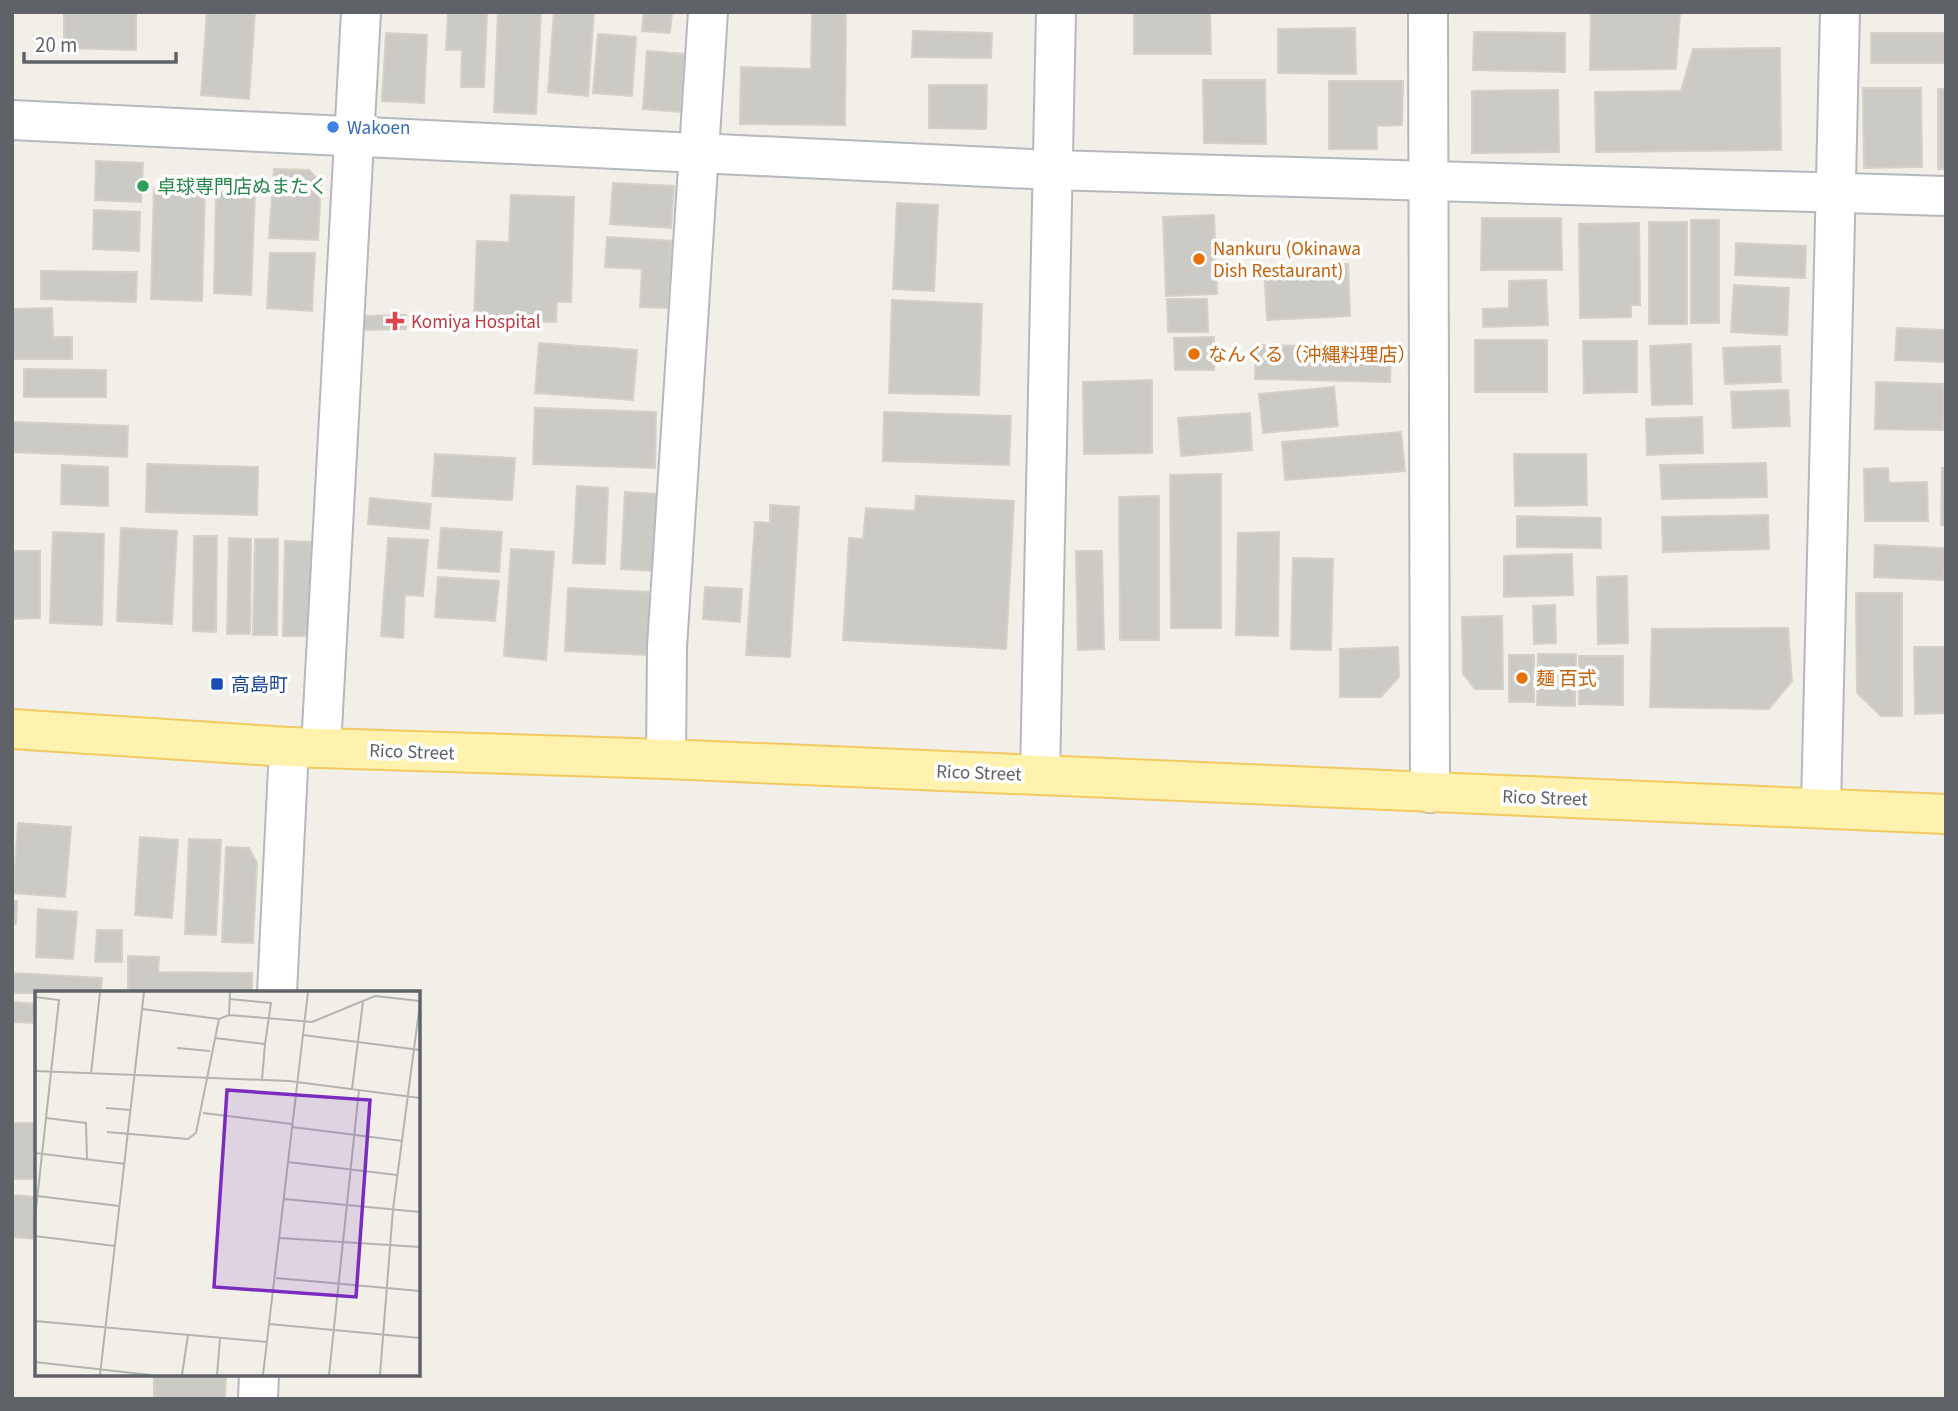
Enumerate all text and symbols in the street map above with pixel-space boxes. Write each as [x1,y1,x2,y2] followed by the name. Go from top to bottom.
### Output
[24,21,177,65] scale bar
[35,30,77,60] text: 20 m
[347,115,410,142] place label: Wakoen
[325,119,341,135] marker: Wakoen
[157,174,328,201] place label: 卓球専門店ぬまたく
[135,178,151,194] marker: 卓球専門店ぬまたく
[1213,236,1361,285] place label: Nankuru (Okinawa Dish Restaurant)
[1191,251,1207,267] marker: Nankuru (Okinawa Dish Restaurant)
[411,309,541,336] place label: Komiya Hospital
[385,311,405,331] marker: Komiya Hospital
[1208,342,1417,369] place label: なんくる（沖縄料理店）
[1186,346,1202,362] marker: なんくる（沖縄料理店）
[1536,666,1597,693] place label: 麺 百式
[1514,670,1530,686] marker: 麺 百式
[231,672,288,699] place label: 高島町
[209,676,225,692] marker: 高島町
[369,738,456,768] street label: Rico Street
[936,759,1023,789] street label: Rico Street
[1502,784,1589,814] street label: Rico Street
[35,991,420,1376] inset map

